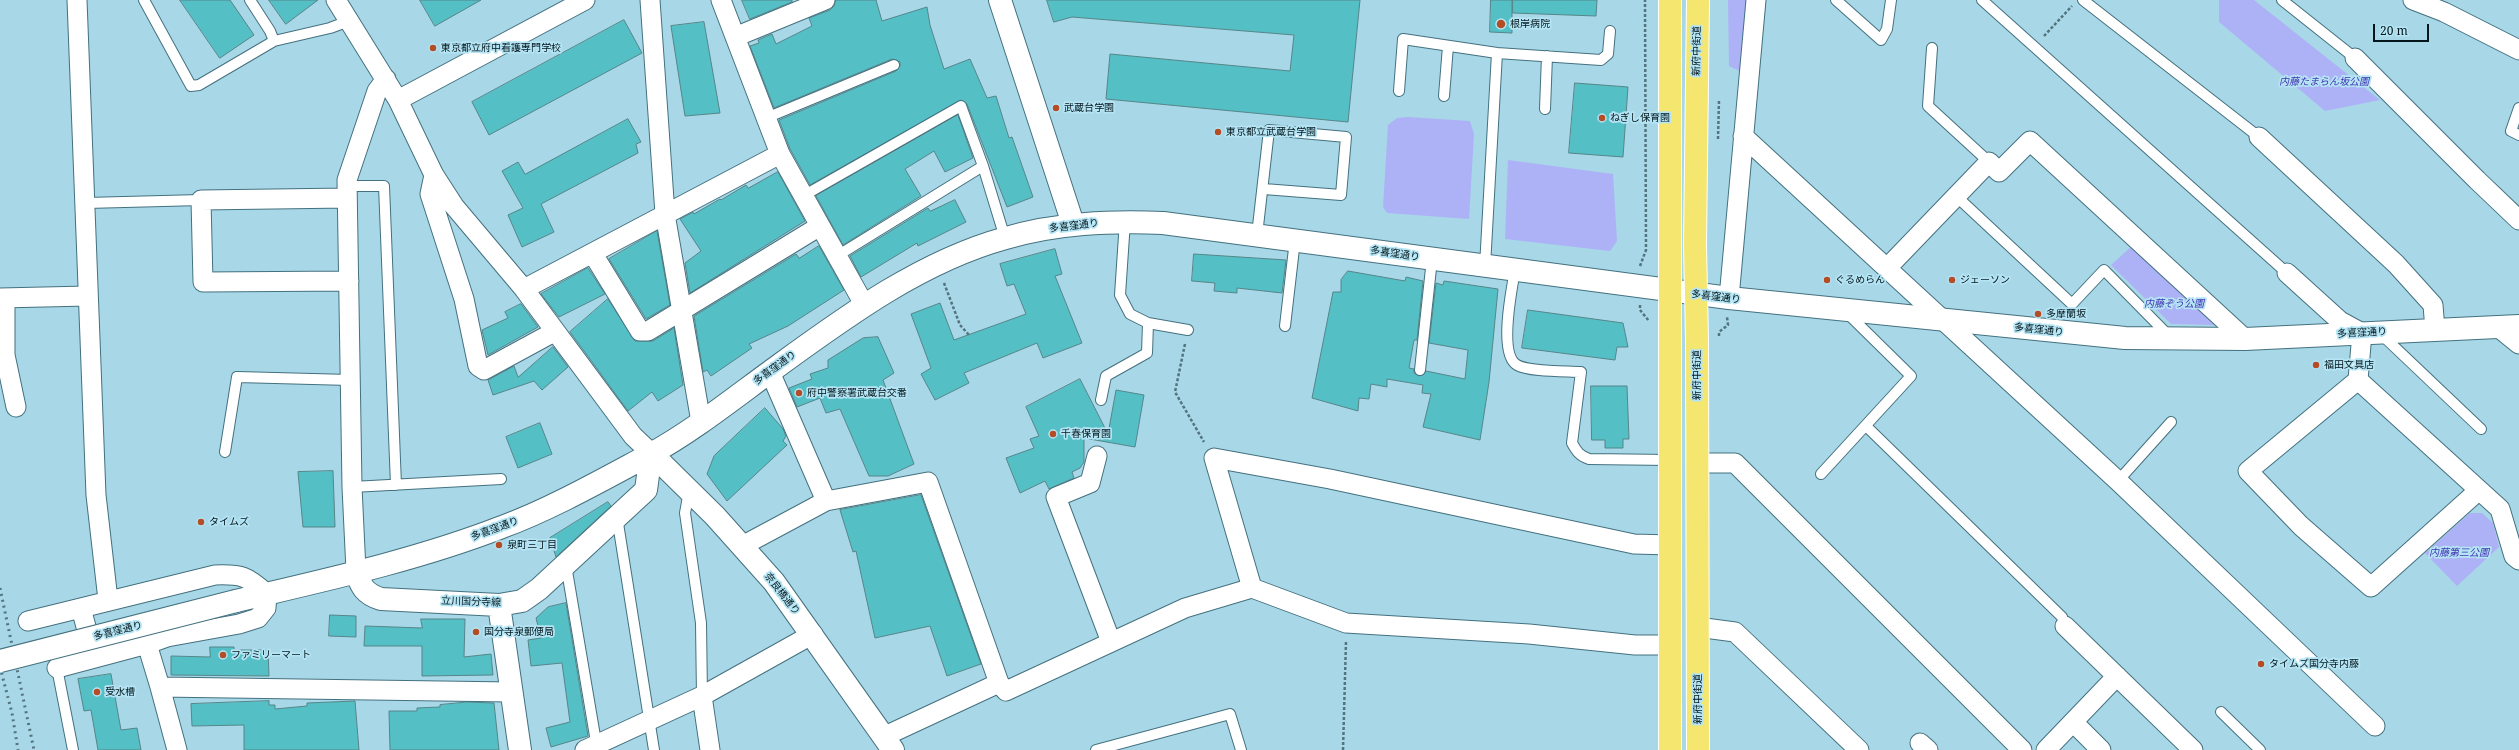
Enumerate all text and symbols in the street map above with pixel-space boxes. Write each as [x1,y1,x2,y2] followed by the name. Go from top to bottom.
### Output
[2375,16,2431,42] scale bar
[1495,18,1507,30] marker: 根岸病院
[1510,18,1550,30] place label: 根岸病院
[2380,22,2408,39] text: 20 m
[1691,26,1703,76] street label: 新府中街道
[441,42,561,54] place label: 東京都立府中看護専門学校
[428,43,438,53] marker: 東京都立府中看護専門学校
[2279,76,2369,88] park label: 内藤たまらん坂公園
[1064,102,1114,114] place label: 武蔵台学園
[1051,103,1061,113] marker: 武蔵台学園
[1610,112,1670,124] place label: ねぎし保育園
[1597,113,1607,123] marker: ねぎし保育園
[1226,126,1316,138] place label: 東京都立武蔵台学園
[1213,127,1223,137] marker: 東京都立武蔵台学園
[1048,217,1100,235] street label: 多喜窪通り
[1369,245,1421,263] street label: 多喜窪通り
[1835,274,1885,286] place label: ぐるめらん
[1960,274,2010,286] place label: ジェーソン
[1822,275,1832,285] marker: ぐるめらん
[1947,275,1957,285] marker: ジェーソン
[1690,288,1742,306] street label: 多喜窪通り
[2144,298,2204,310] park label: 内藤ぞう公園
[2046,308,2086,320] place label: 多摩蘭坂
[2033,309,2043,319] marker: 多摩蘭坂
[2014,321,2064,339] street label: 多喜窪通り
[2337,326,2387,340] street label: 多喜窪通り
[751,348,799,388] street label: 多喜窪通り
[1691,350,1703,400] street label: 新府中街道
[2324,359,2374,371] place label: 福田文具店
[2311,360,2321,370] marker: 福田文具店
[807,387,907,399] place label: 府中警察署武蔵台交番
[794,388,804,398] marker: 府中警察署武蔵台交番
[1061,428,1111,440] place label: 千春保育園
[1048,429,1058,439] marker: 千春保育園
[469,515,521,543] street label: 多喜窪通り
[209,516,249,528] place label: タイムズ
[196,517,206,527] marker: タイムズ
[507,539,557,551] place label: 泉町三丁目
[494,540,504,550] marker: 泉町三丁目
[2429,547,2489,559] park label: 内藤第三公園
[762,571,802,617] street label: 奈良橋通り
[441,595,501,609] street label: 立川国分寺線
[92,619,144,643] street label: 多喜窪通り
[484,626,554,638] place label: 国分寺泉郵便局
[471,627,481,637] marker: 国分寺泉郵便局
[231,649,311,661] place label: ファミリーマート
[218,650,228,660] marker: ファミリーマート
[2269,658,2359,670] place label: タイムズ国分寺内藤
[2256,659,2266,669] marker: タイムズ国分寺内藤
[1692,674,1704,724] street label: 新府中街道
[105,686,135,698] place label: 受水槽
[92,687,102,697] marker: 受水槽

